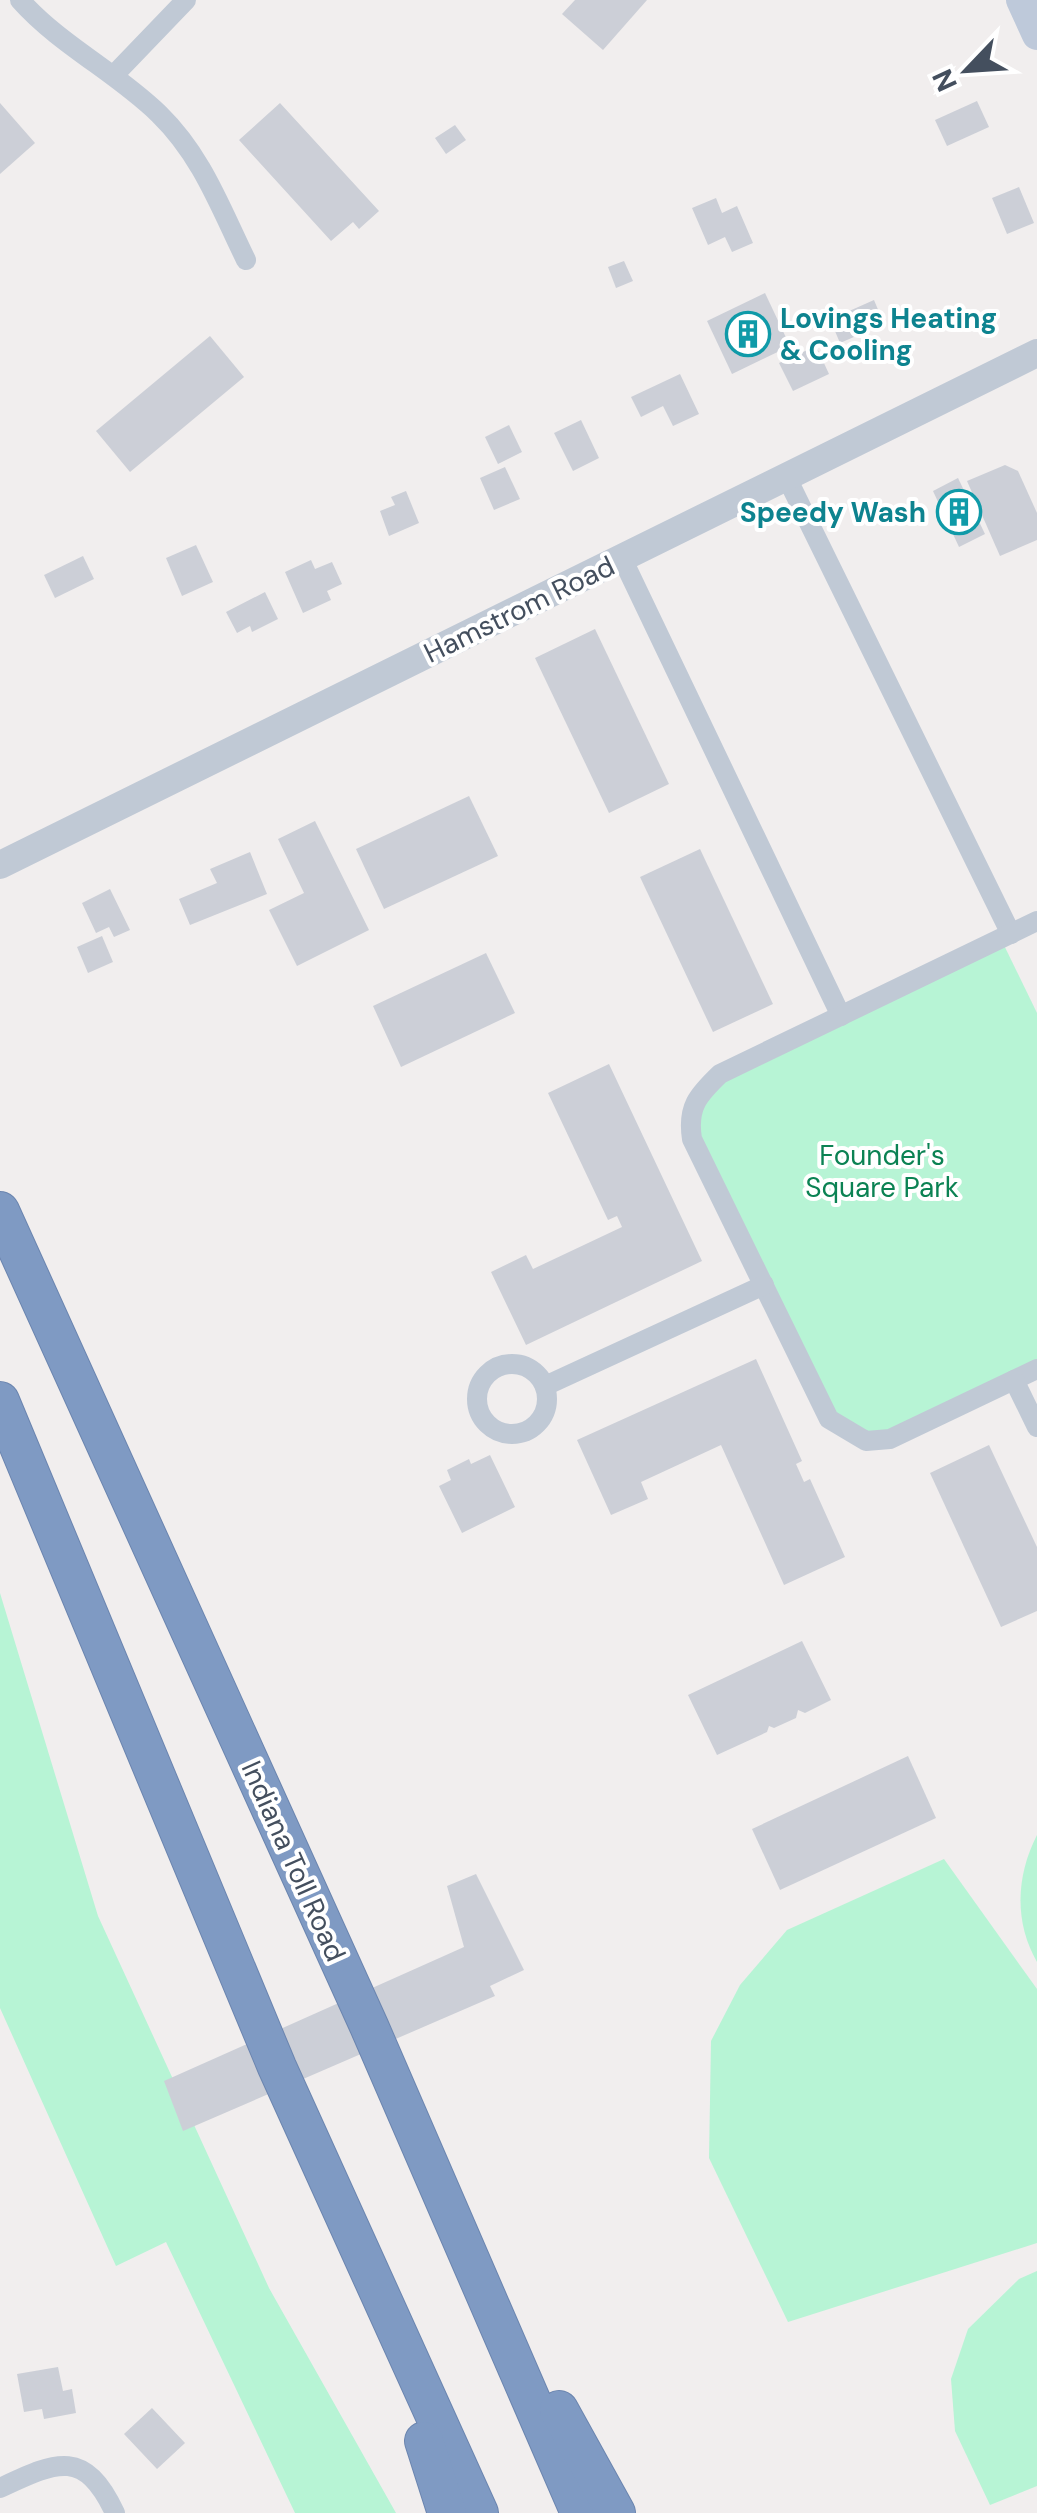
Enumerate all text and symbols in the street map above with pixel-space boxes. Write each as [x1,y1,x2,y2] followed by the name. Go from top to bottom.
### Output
[917,20,1017,120] north arrow
[924,63,966,97] text: N
[780,300,997,369] place label: Lovings Heating & Cooling
[725,311,771,357] building icon: Lovings Heating & Cooling
[936,489,982,535] building icon: Speedy Wash
[740,494,926,531] place label: Speedy Wash
[418,547,621,672] street label: Hamstrom Road
[805,1137,959,1206] park label: Founder's Square Park
[233,1755,354,1967] street label: Indiana Toll Road

